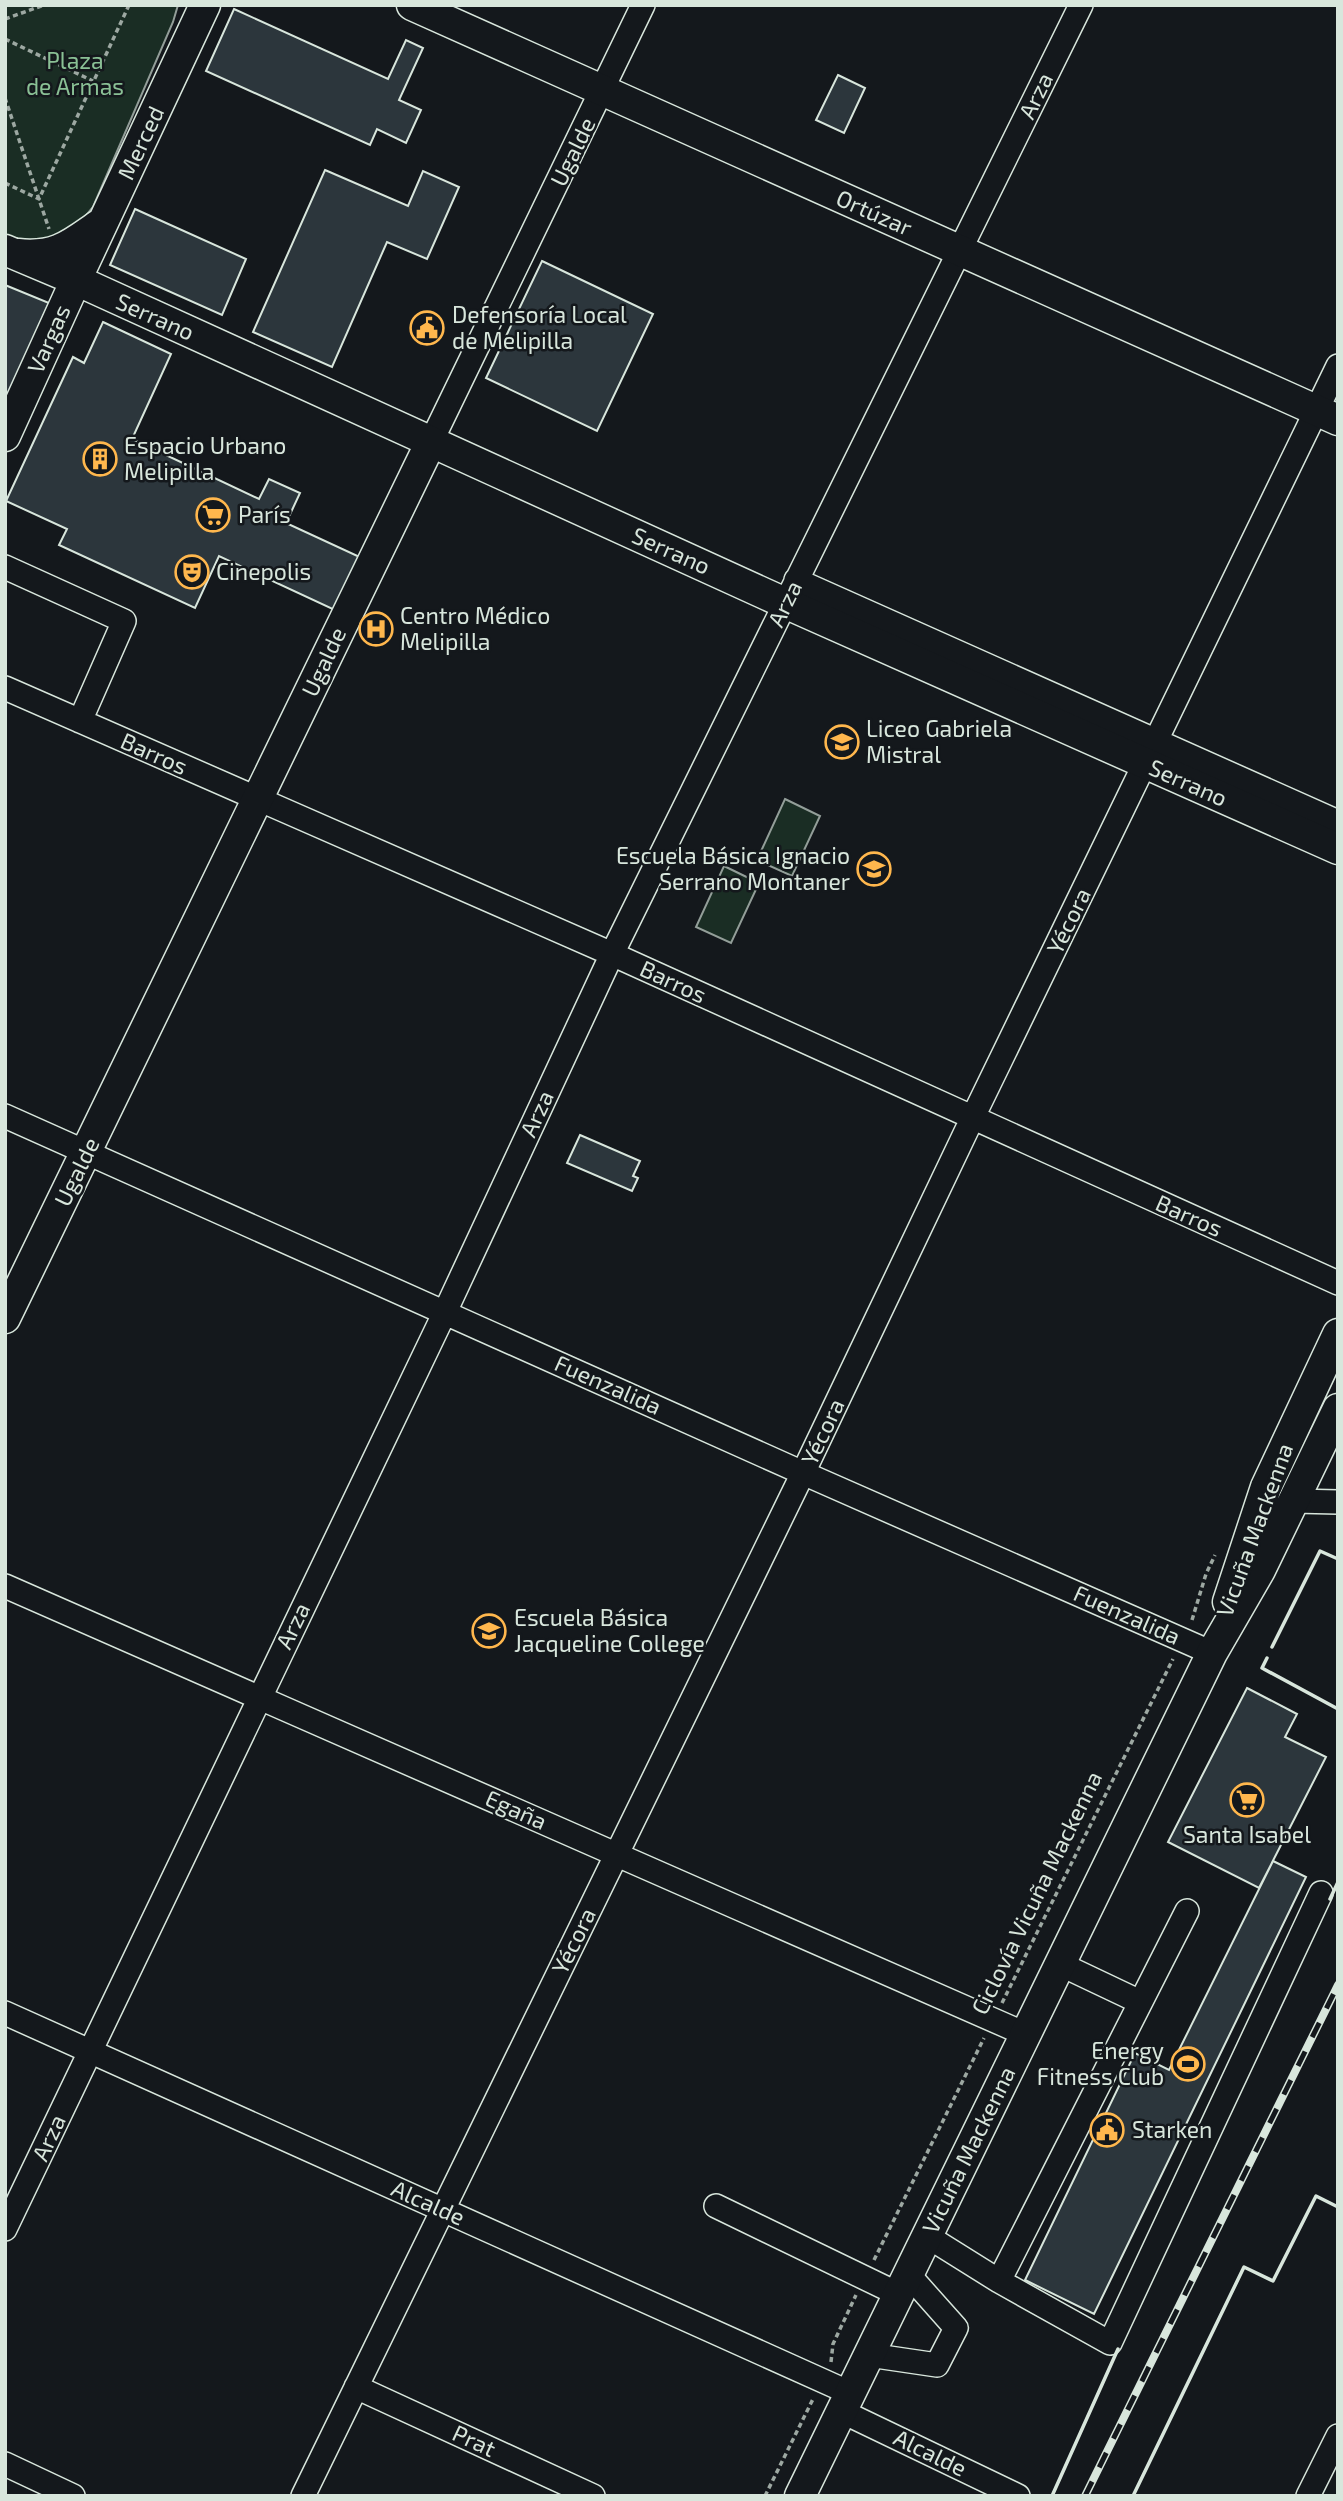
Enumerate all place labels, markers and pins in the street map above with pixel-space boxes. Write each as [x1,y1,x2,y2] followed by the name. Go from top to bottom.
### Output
[452,300,627,354] place label: Defensoría Local de Melipilla
[408,309,446,347] public building icon: Defensoría Local de Melipilla
[124,431,286,485] place label: Espacio Urbano Melipilla
[81,440,119,478] building icon: Espacio Urbano Melipilla
[194,496,232,534] supermarket icon: París
[238,500,291,528] place label: París
[173,553,211,591] theatre icon: Cinepolis
[216,557,311,585] place label: Cinepolis
[400,601,550,655] place label: Centro Médico Melipilla
[357,610,395,648] hospital icon: Centro Médico Melipilla
[866,714,1012,768] place label: Liceo Gabriela Mistral
[823,723,861,761] school or university icon: Liceo Gabriela Mistral
[616,841,850,895] place label: Escuela Básica Ignacio Serrano Montaner
[855,850,893,888] school or university icon: Escuela Básica Ignacio Serrano Montaner
[514,1603,705,1657] place label: Escuela Básica Jacqueline College
[470,1612,508,1650] school or university icon: Escuela Básica Jacqueline College
[1228,1781,1266,1819] supermarket icon: Santa Isabel
[1183,1820,1311,1848] place label: Santa Isabel
[1037,2036,1164,2090] place label: Energy Fitness Club
[1169,2045,1207,2083] sports icon: Energy Fitness Club
[1088,2111,1126,2149] public building icon: Starken
[1132,2115,1212,2143] place label: Starken

